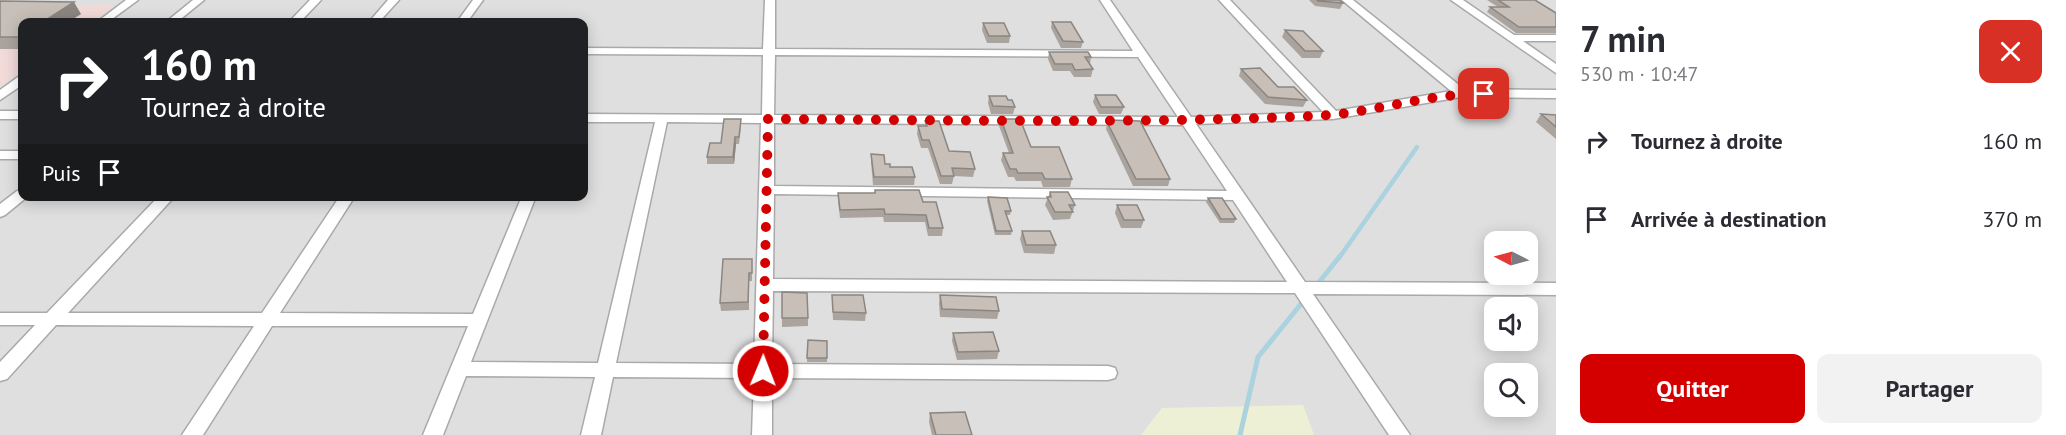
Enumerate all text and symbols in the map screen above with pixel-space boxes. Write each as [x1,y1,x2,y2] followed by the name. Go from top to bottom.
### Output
[1580,15,1666,62] text: 7 min
[1979,20,2042,83] button: close
[141,37,257,92] text: 160 m
[42,42,120,120] icon: right
[1580,61,1698,87] text: 530 m · 10:47
[1458,68,1509,119] pin
[1467,77,1500,110] icon: arrive
[141,90,326,124] text: Tournez à droite
[1580,125,1613,158] icon: right
[1631,127,1783,155] text: Tournez à droite
[1982,127,2042,155] text: 160 m
[93,156,126,189] icon: arrive
[42,159,81,187] text: Puis
[1580,203,1613,236] icon: arrive
[1631,205,1827,233] text: Arrivée à destination
[1982,205,2042,233] text: 370 m
[1484,231,1538,285] north arrow
[1484,231,1538,417] map controls
[1484,297,1538,351] button: sound
[731,339,795,403] position arrow
[1580,354,1805,423] button: Quitter
[1817,354,2042,423] button: Partager
[1484,363,1538,417] button: search

